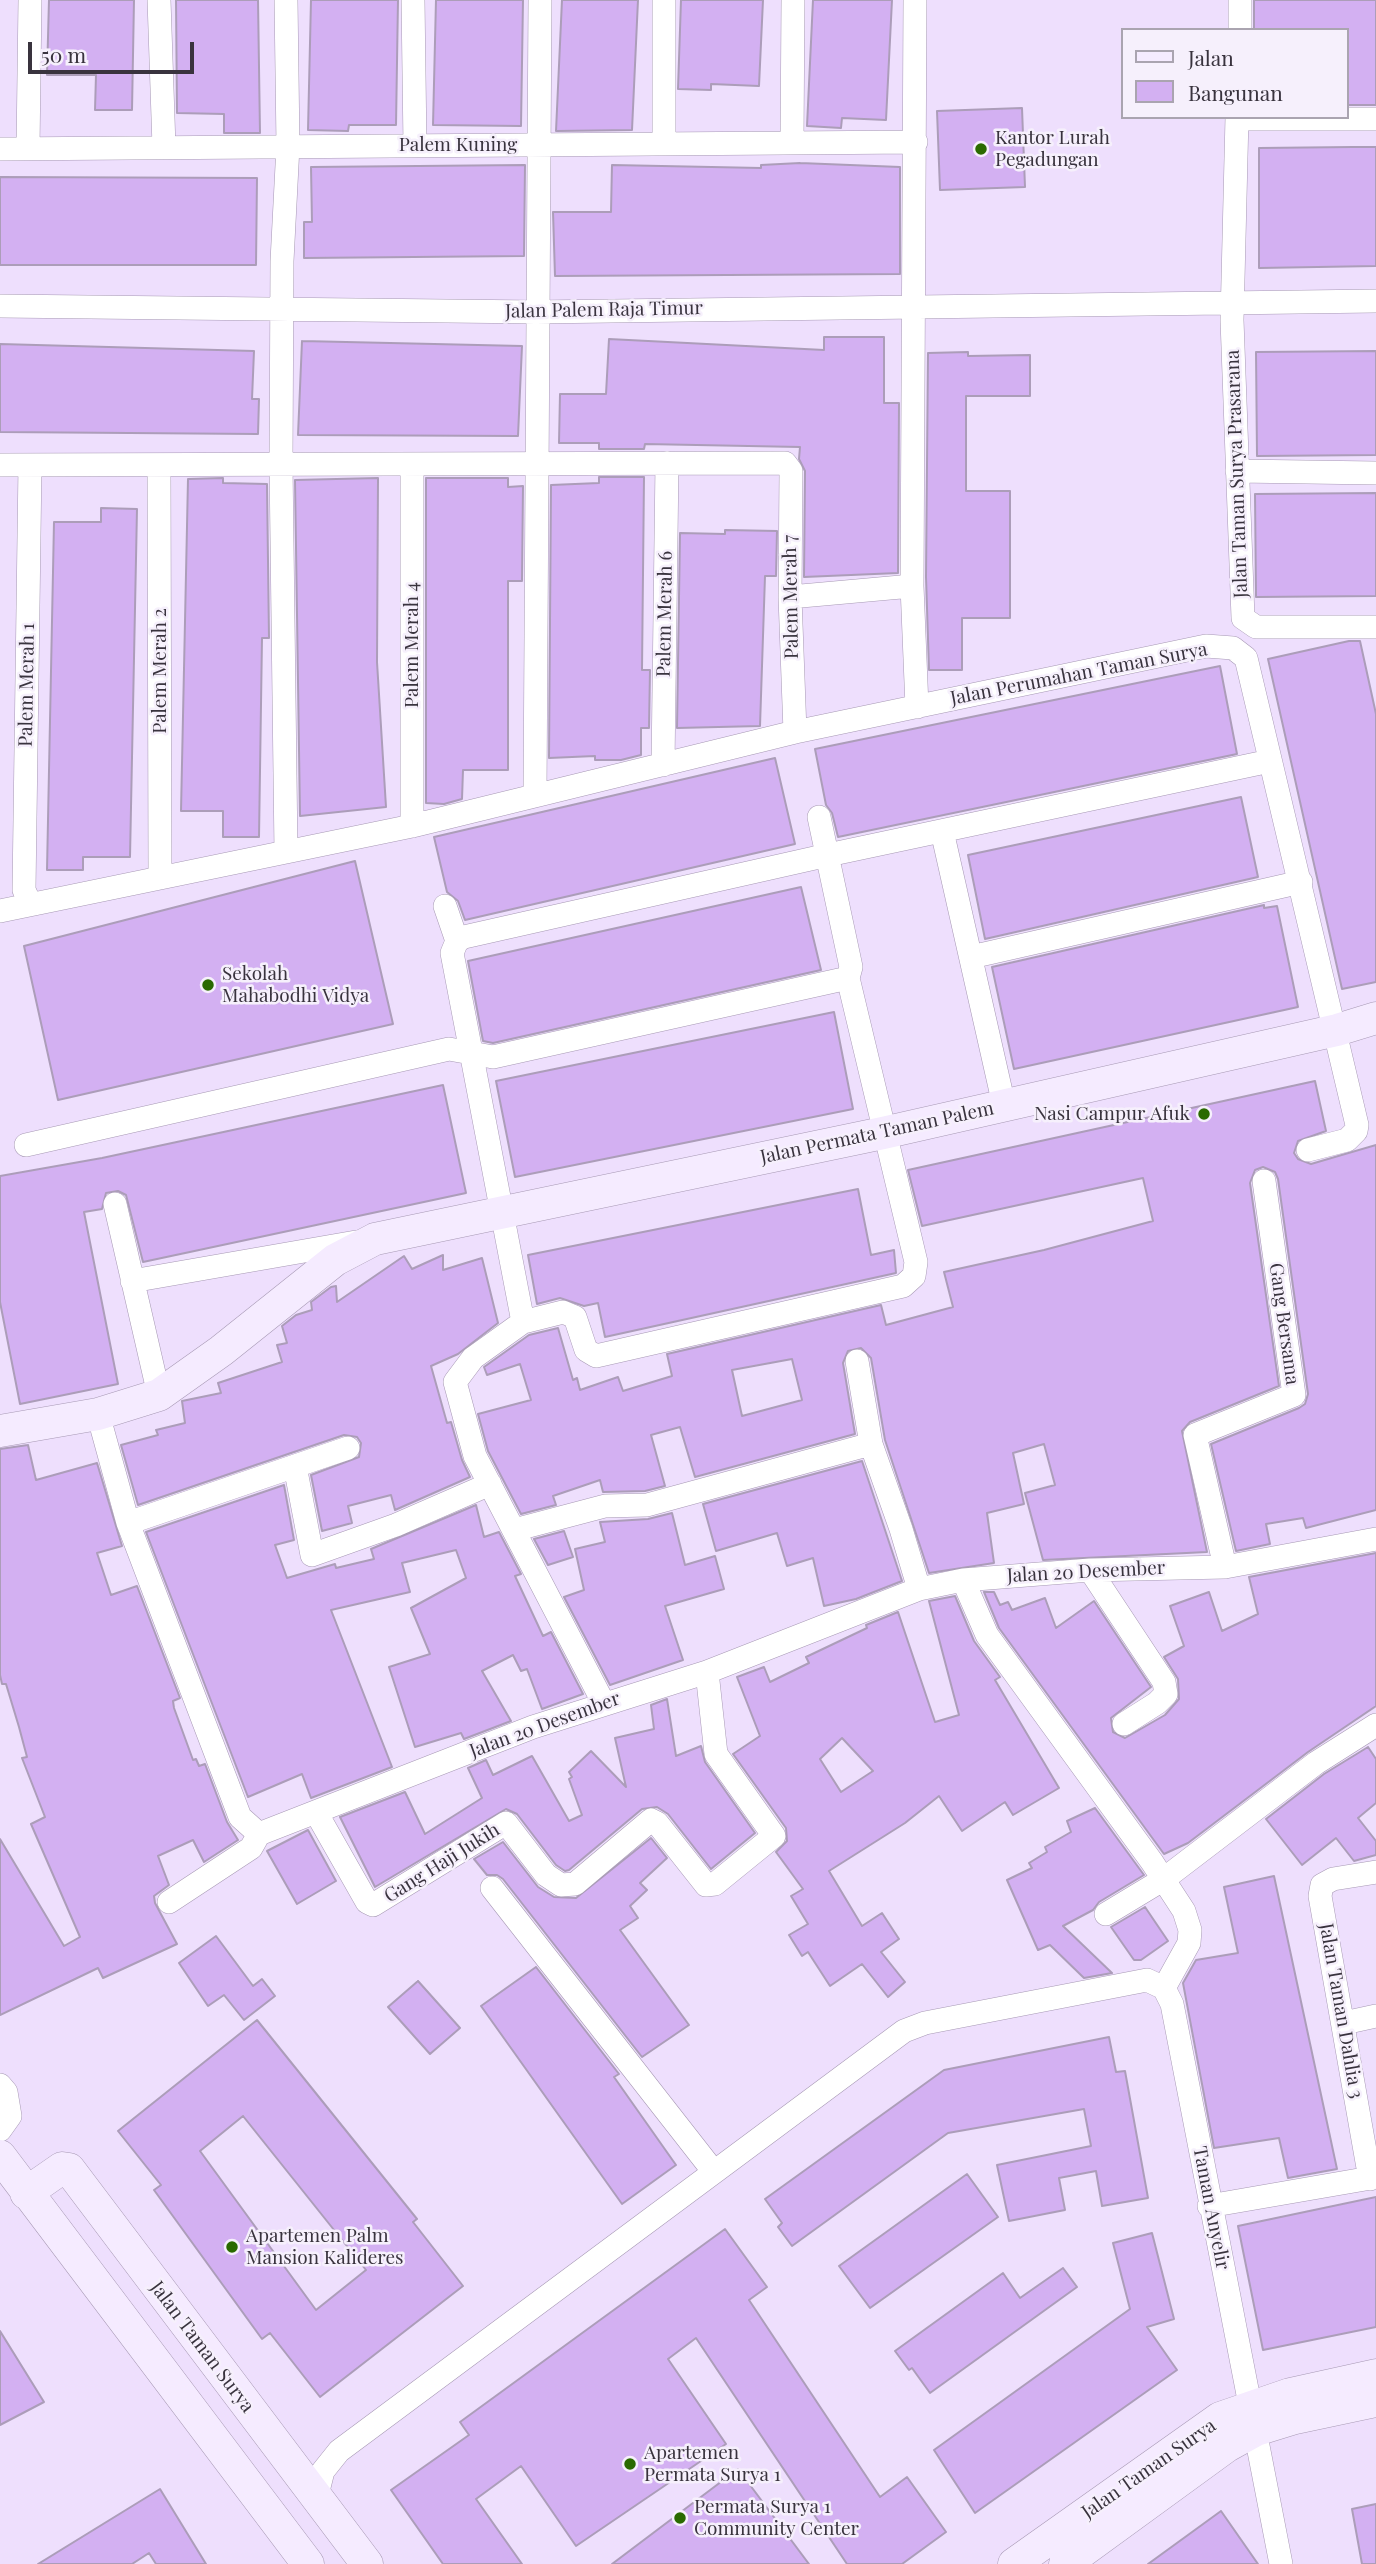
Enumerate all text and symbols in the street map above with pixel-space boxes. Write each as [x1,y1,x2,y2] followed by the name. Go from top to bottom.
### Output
[32,28,198,72] scale bar
[1120,28,1348,119] legend
[41,40,86,68] text: 50 m
[1188,43,1234,71] text: Jalan
[1188,78,1283,106] text: Bangunan
[995,127,1110,171] place label: Kantor Lurah Pegadungan
[399,134,517,156] street label: Palem Kuning
[973,141,989,157] marker: Kantor Lurah Pegadungan
[505,297,703,323] street label: Jalan Palem Raja Timur
[1221,349,1253,599] street label: Jalan Taman Surya Prasarana
[779,535,803,659] street label: Palem Merah 7
[652,551,678,677] street label: Palem Merah 6
[401,582,423,708] street label: Palem Merah 4
[149,608,171,734] street label: Palem Merah 2
[15,623,39,747] street label: Palem Merah 1
[949,638,1209,710] street label: Jalan Perumahan Taman Surya
[222,963,369,1007] place label: Sekolah Mahabodhi Vidya
[200,977,216,993] marker: Sekolah Mahabodhi Vidya
[758,1097,996,1169] street label: Jalan Permata Taman Palem
[1034,1103,1190,1125] place label: Nasi Campur Afuk
[1196,1106,1212,1122] marker: Nasi Campur Afuk
[1264,1262,1304,1386] street label: Gang Bersama
[1006,1556,1166,1588] street label: Jalan 20 Desember
[467,1687,623,1763] street label: Jalan 20 Desember
[380,1818,504,1908] street label: Gang Haji Jukih
[1314,1922,1368,2100] street label: Jalan Taman Dahlia 3
[1188,2144,1234,2272] street label: Taman Anyelir
[246,2225,404,2269] place label: Apartemen Palm Mansion Kalideres
[224,2239,240,2255] marker: Apartemen Palm Mansion Kalideres
[145,2277,259,2417] street label: Jalan Taman Surya
[1078,2414,1220,2524] street label: Jalan Taman Surya
[644,2442,781,2486] place label: Apartemen Permata Surya 1
[622,2456,638,2472] marker: Apartemen Permata Surya 1
[694,2496,859,2540] place label: Permata Surya 1 Community Center
[672,2510,688,2526] marker: Permata Surya 1 Community Center

